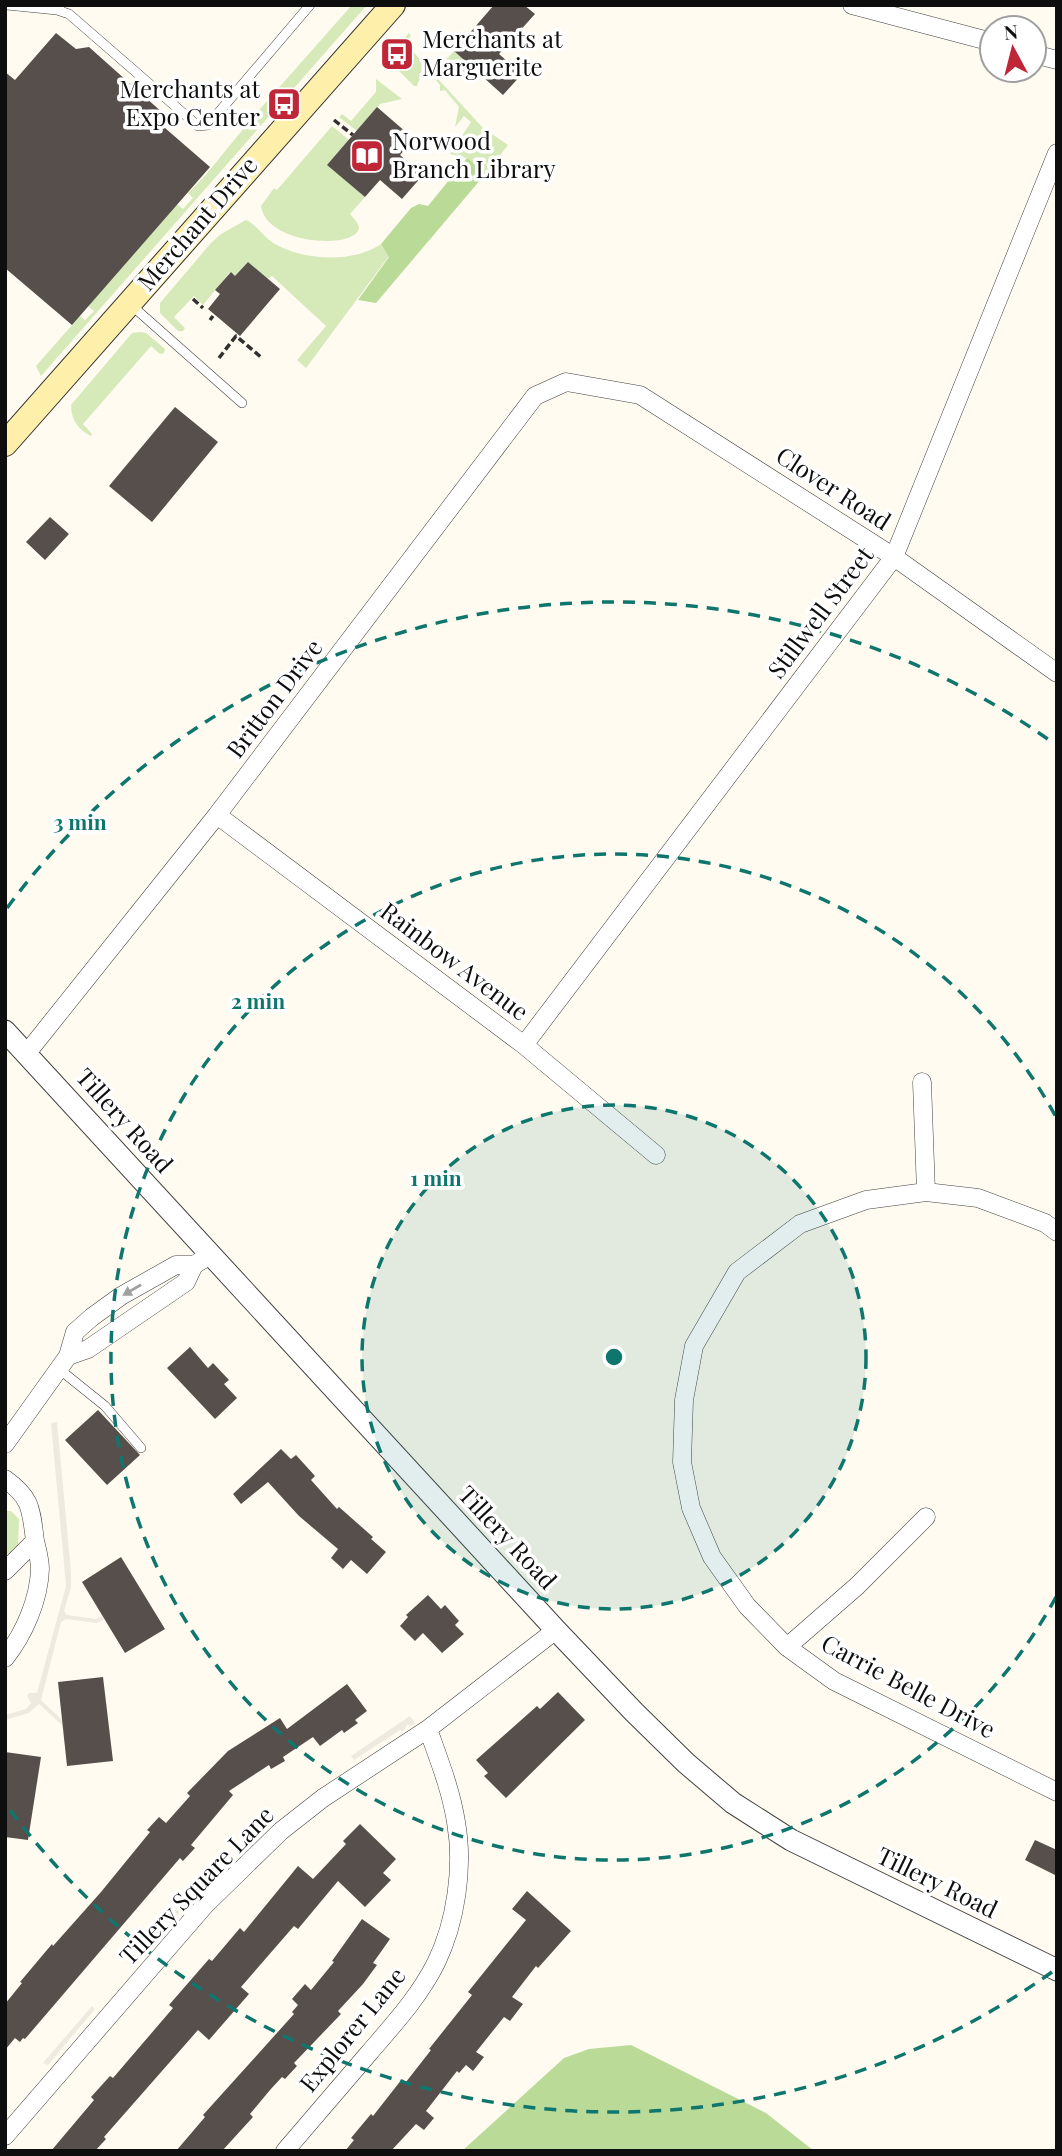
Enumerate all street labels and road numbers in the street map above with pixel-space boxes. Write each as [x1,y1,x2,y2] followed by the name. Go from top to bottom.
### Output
[129,149,264,296] street label: Merchant Drive
[771,438,898,536] street label: Clover Road
[759,539,880,684] street label: Stillwell Street
[218,632,329,764] street label: Britton Drive
[375,894,536,1027] street label: Rainbow Avenue
[70,1061,181,1179] street label: Tillery Road
[452,1478,565,1595] street label: Tillery Road
[816,1626,1001,1745] street label: Carrie Belle Drive
[111,1798,280,1971] street label: Tillery Square Lane
[872,1838,1003,1924] street label: Tillery Road
[291,1960,412,2098] street label: Explorer Lane

